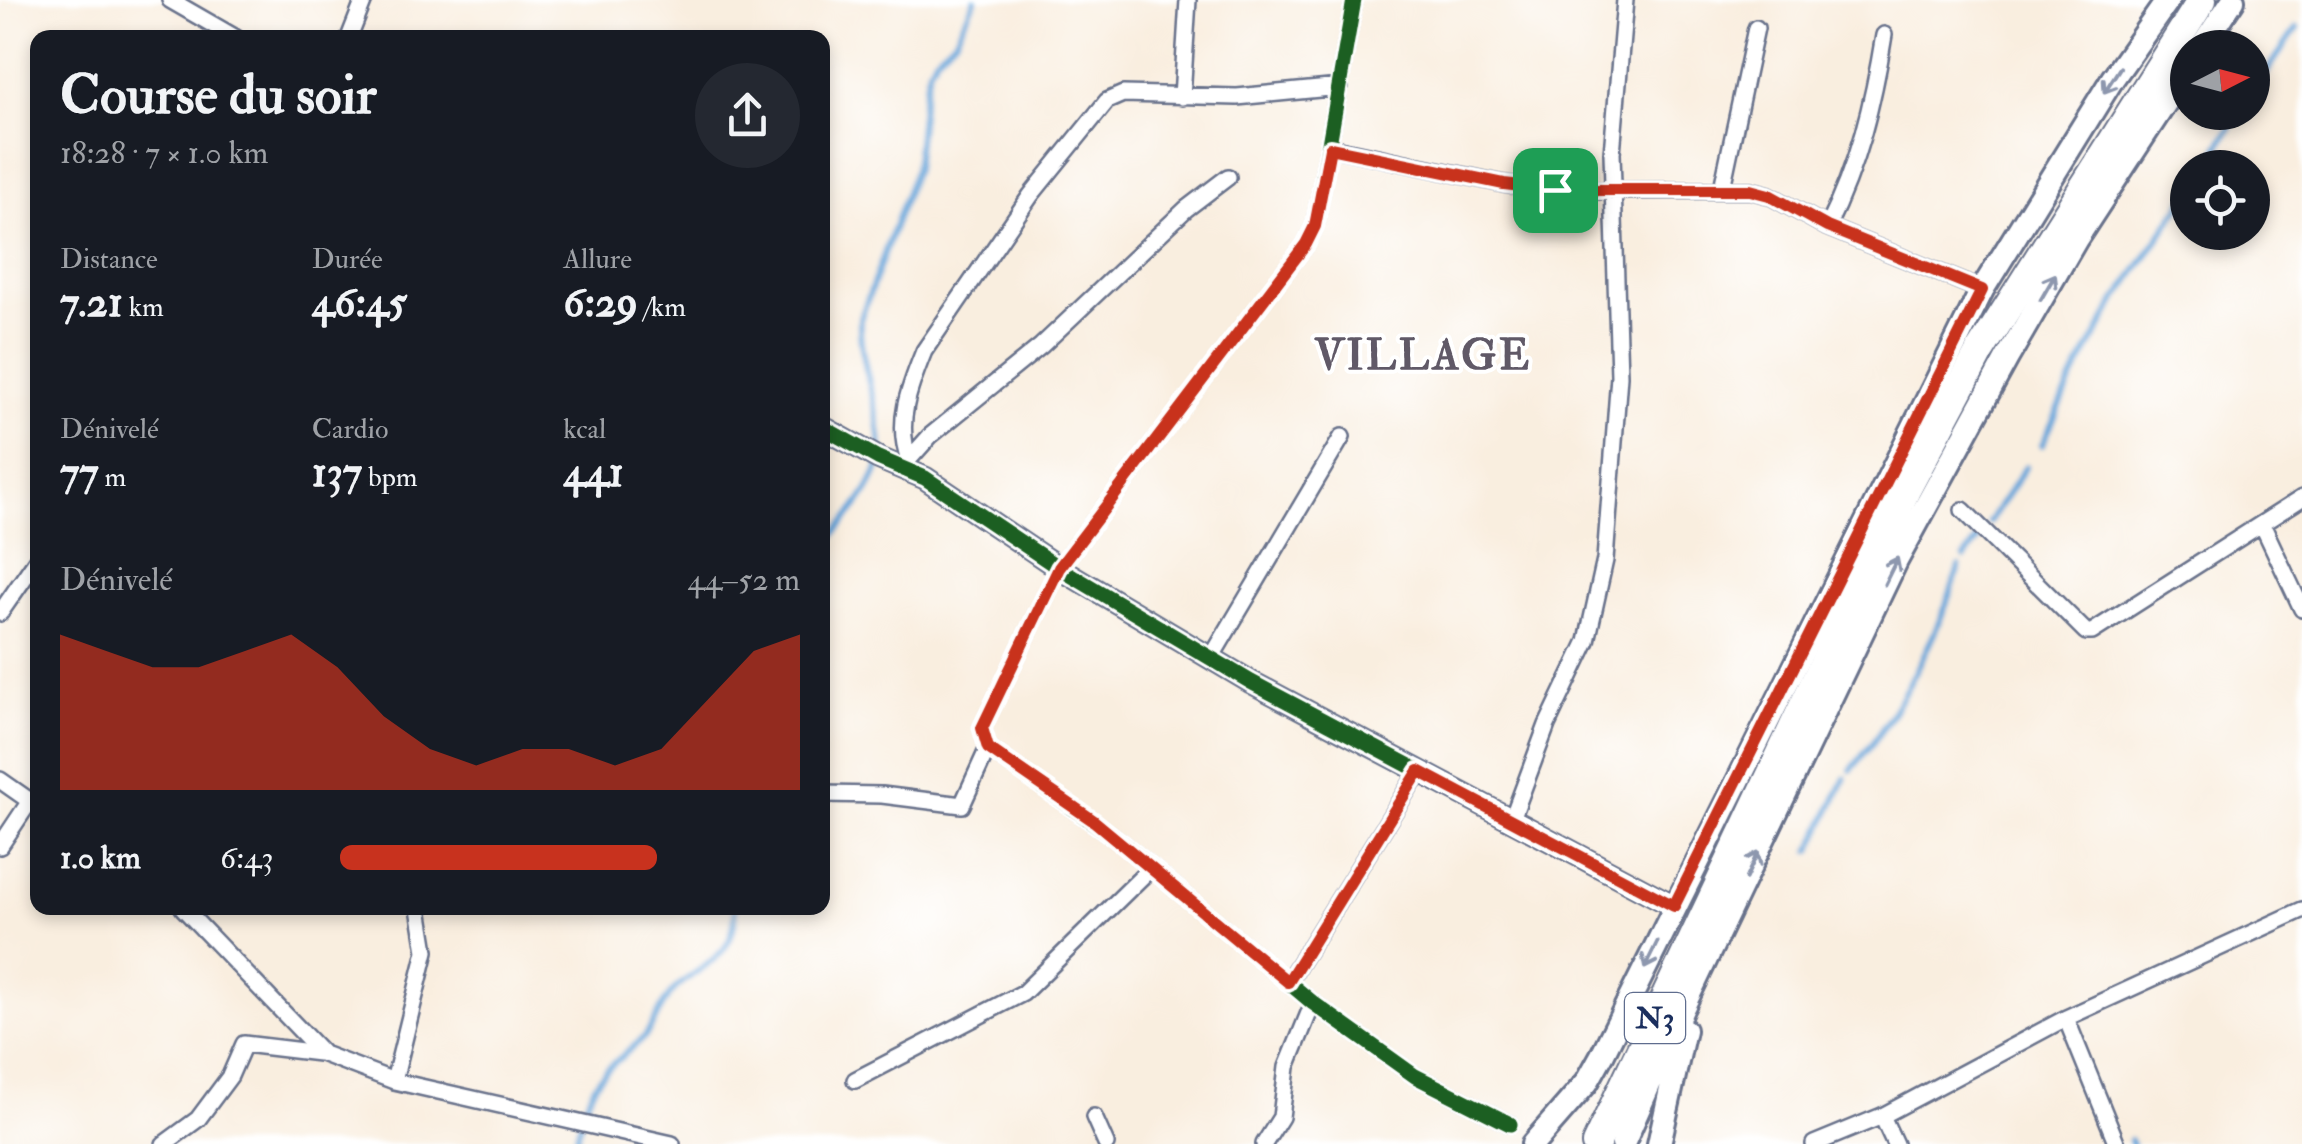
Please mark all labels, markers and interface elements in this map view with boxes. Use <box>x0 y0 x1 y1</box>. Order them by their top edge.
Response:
north arrow <box>2170 30 2270 130</box>
map controls <box>2170 30 2270 250</box>
text: Course du soir <box>60 61 377 130</box>
button: share <box>695 63 800 168</box>
one-way arrow <box>2102 65 2123 94</box>
text: 18:28 · 7 × 1.0 km <box>60 133 268 173</box>
pin <box>1513 148 1598 233</box>
button: locate <box>2170 150 2270 250</box>
icon: arrive <box>1528 163 1583 218</box>
text: Distance <box>60 242 158 277</box>
text: Durée <box>312 242 383 277</box>
text: Allure <box>563 242 632 277</box>
one-way arrow <box>2038 273 2058 302</box>
text: 7.21 <box>60 277 123 329</box>
text: 46:45 <box>312 277 407 329</box>
text: 6:29 <box>563 277 638 329</box>
text: km <box>123 290 164 325</box>
text: /km <box>638 290 686 325</box>
district label: VILLAGE <box>1314 330 1532 382</box>
text: Dénivelé <box>60 412 159 447</box>
text: Cardio <box>312 412 388 447</box>
text: kcal <box>563 412 606 447</box>
text: 77 <box>60 447 99 499</box>
text: 137 <box>312 447 362 499</box>
text: 441 <box>563 447 624 499</box>
text: m <box>99 460 126 495</box>
text: bpm <box>362 460 418 495</box>
one-way arrow <box>1883 557 1902 587</box>
text: Dénivelé <box>60 560 173 600</box>
text: 44–52 m <box>688 560 800 600</box>
text: 1.0 km <box>60 838 141 878</box>
text: 6:43 <box>220 838 274 878</box>
one-way arrow <box>1743 851 1762 881</box>
one-way arrow <box>1640 939 1659 969</box>
road number: N3 <box>1625 993 1685 1043</box>

